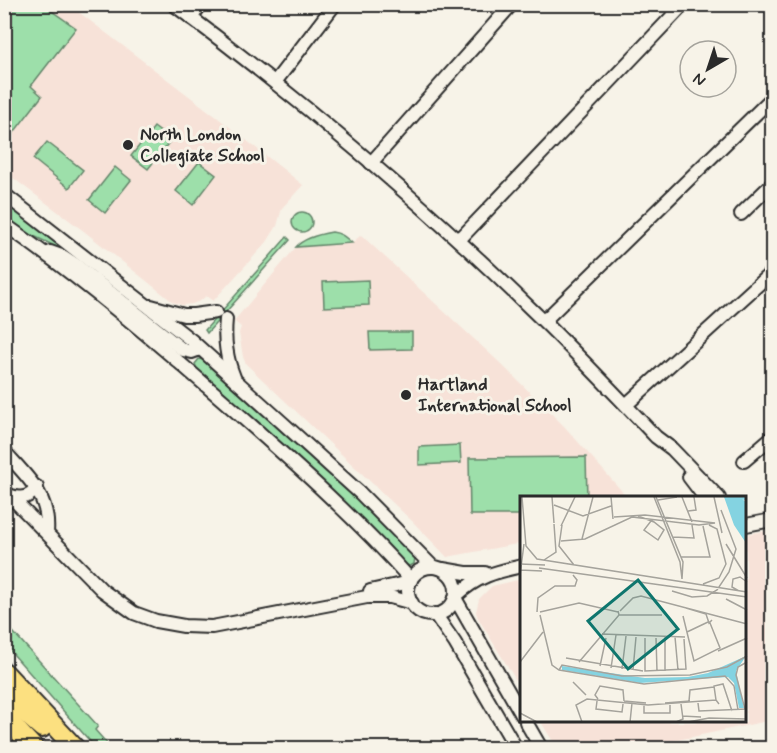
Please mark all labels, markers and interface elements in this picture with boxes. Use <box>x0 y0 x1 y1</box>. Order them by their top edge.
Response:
north arrow <box>678 39 738 99</box>
text: N <box>689 68 710 91</box>
place label: North London Collegiate School <box>140 123 265 168</box>
marker: North London Collegiate School <box>121 138 135 152</box>
place label: Hartland International School <box>418 373 572 418</box>
marker: Hartland International School <box>399 388 413 402</box>
inset map <box>520 496 747 723</box>

